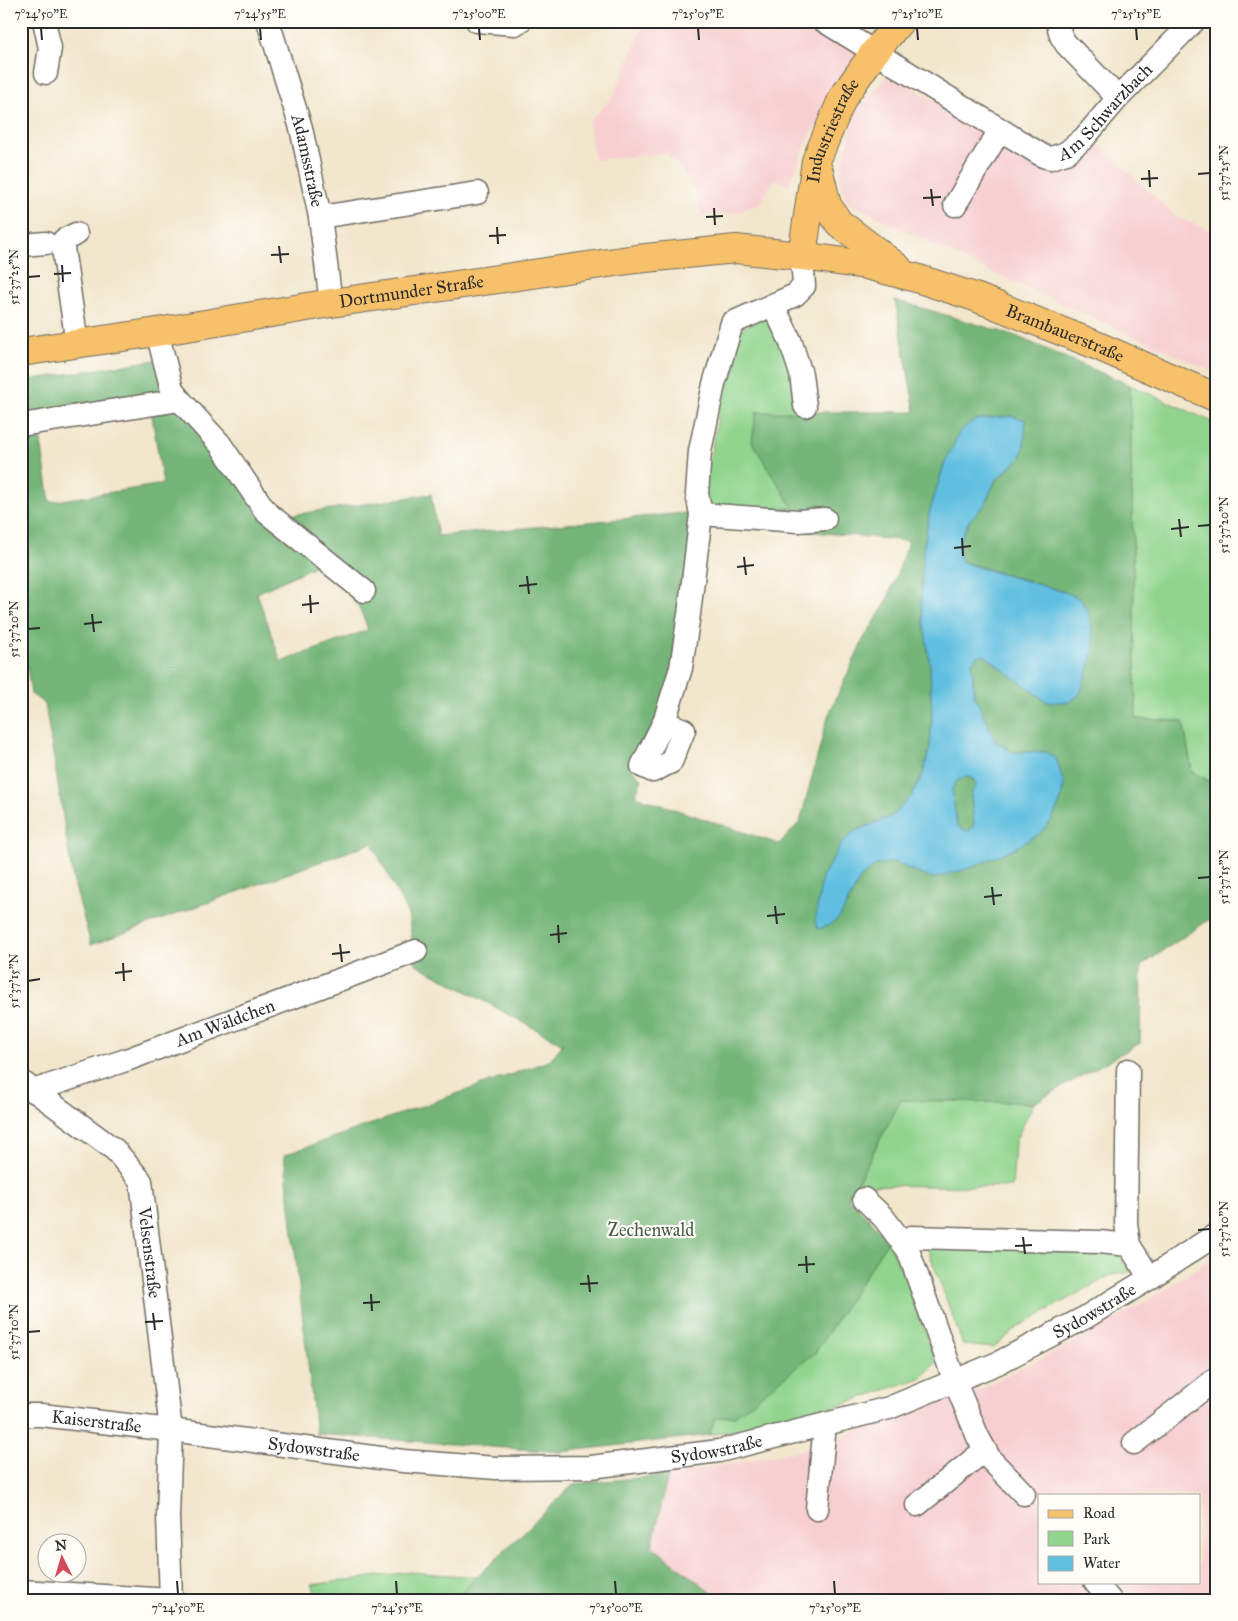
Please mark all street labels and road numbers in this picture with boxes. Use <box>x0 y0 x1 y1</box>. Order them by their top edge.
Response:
street label: Am Schwarzbach <box>1055 59 1157 166</box>
street label: Industriestraße <box>802 74 864 185</box>
street label: Adamsstraße <box>286 110 329 209</box>
street label: Dortmunder Straße <box>337 270 485 313</box>
street label: Brambauerstraße <box>1003 299 1127 367</box>
street label: Am Wäldchen <box>172 994 278 1052</box>
street label: Velsenstraße <box>133 1205 166 1299</box>
street label: Sydowstraße <box>1049 1278 1140 1343</box>
street label: Kaiserstraße <box>51 1405 143 1438</box>
street label: Sydowstraße <box>669 1430 764 1468</box>
street label: Sydowstraße <box>266 1432 361 1466</box>

